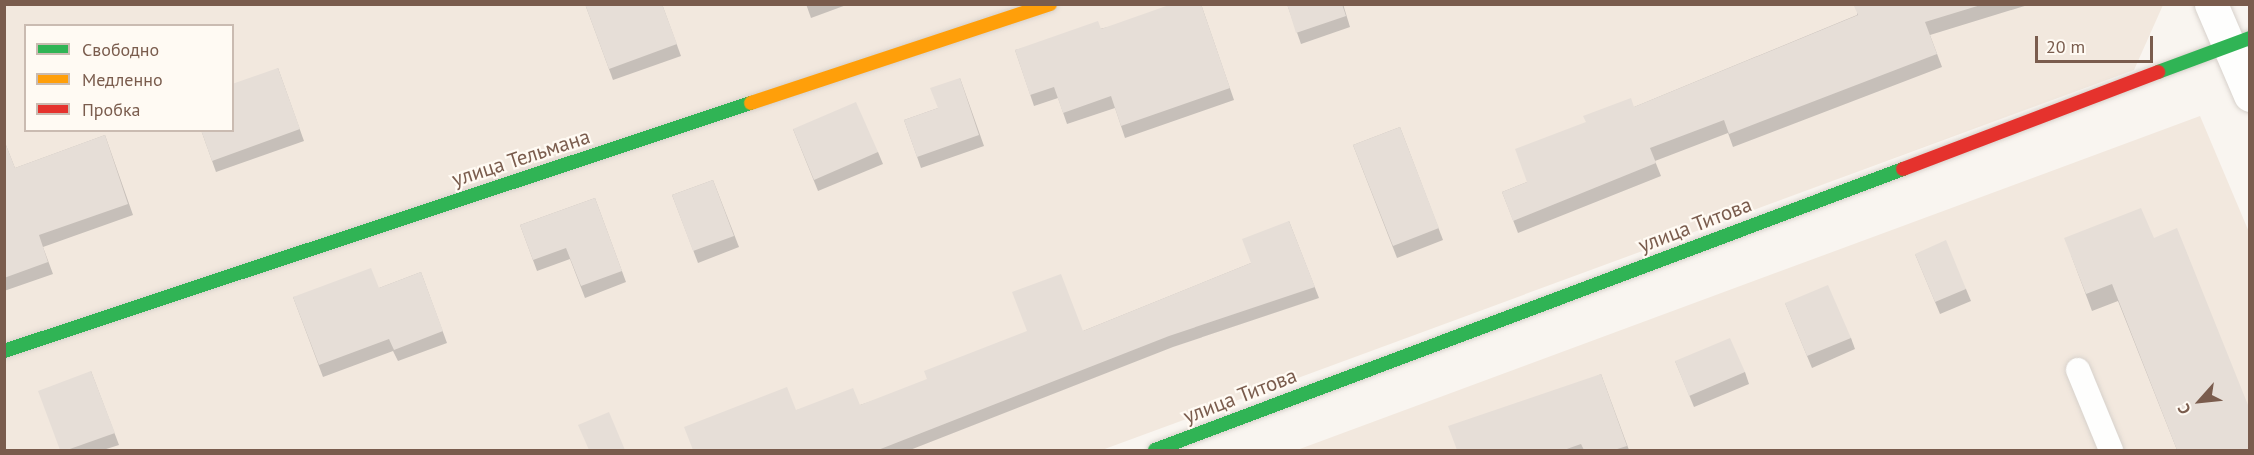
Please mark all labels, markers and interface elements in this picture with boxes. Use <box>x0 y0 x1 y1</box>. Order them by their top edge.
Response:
legend <box>24 24 234 132</box>
scale bar <box>2038 24 2156 62</box>
text: 20 m <box>2046 35 2085 58</box>
text: Свободно <box>82 38 159 61</box>
text: Медленно <box>82 68 163 91</box>
text: Пробка <box>82 98 140 121</box>
street label: улица Тельмана <box>449 124 593 192</box>
street label: улица Титова <box>1634 192 1756 258</box>
street label: улица Титова <box>1179 363 1301 429</box>
north arrow <box>2170 371 2230 431</box>
text: С <box>2173 401 2195 418</box>

